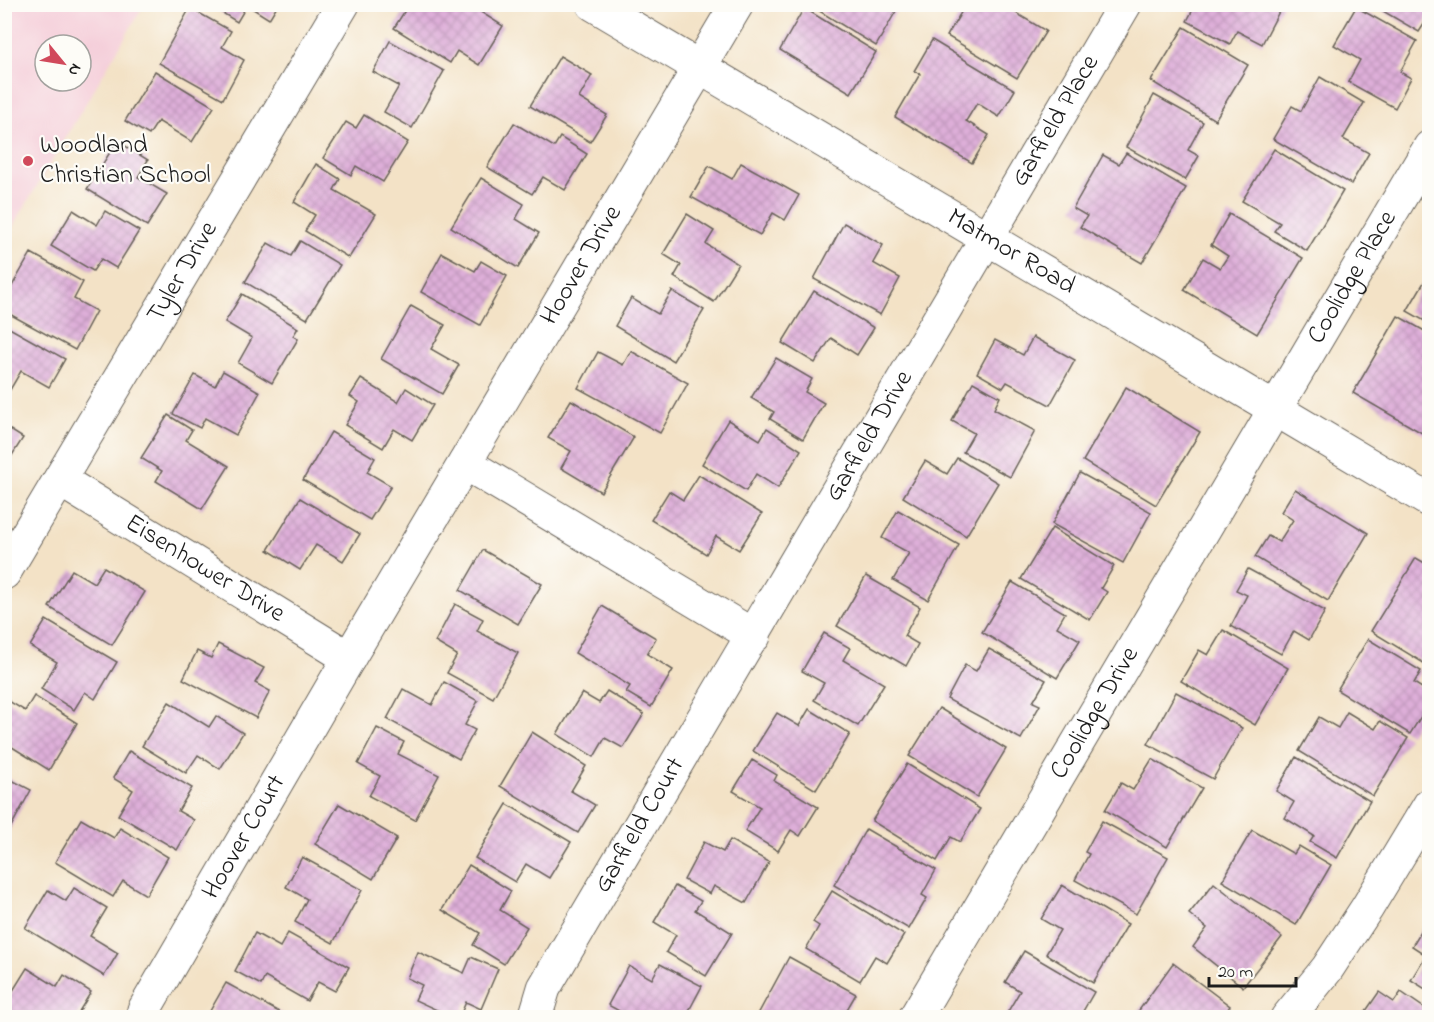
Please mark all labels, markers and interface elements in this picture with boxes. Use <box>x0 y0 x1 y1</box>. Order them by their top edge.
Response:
north arrow <box>33 33 93 93</box>
street label: Garfield Place <box>1002 48 1110 194</box>
text: N <box>61 59 87 80</box>
place label: Woodland Christian School <box>40 127 211 195</box>
marker: Woodland Christian School <box>21 154 35 168</box>
street label: Hoover Drive <box>531 198 632 333</box>
street label: Matmor Road <box>940 199 1083 305</box>
street label: Coolidge Place <box>1298 204 1407 352</box>
street label: Tyler Drive <box>138 214 228 330</box>
street label: Garfield Drive <box>816 363 924 509</box>
street label: Eisenhower Drive <box>117 505 292 633</box>
street label: Coolidge Drive <box>1041 639 1149 787</box>
street label: Garfield Court <box>585 750 695 901</box>
street label: Hoover Court <box>193 768 296 907</box>
scale bar <box>1209 950 1296 988</box>
text: 20 m <box>1218 960 1253 986</box>

